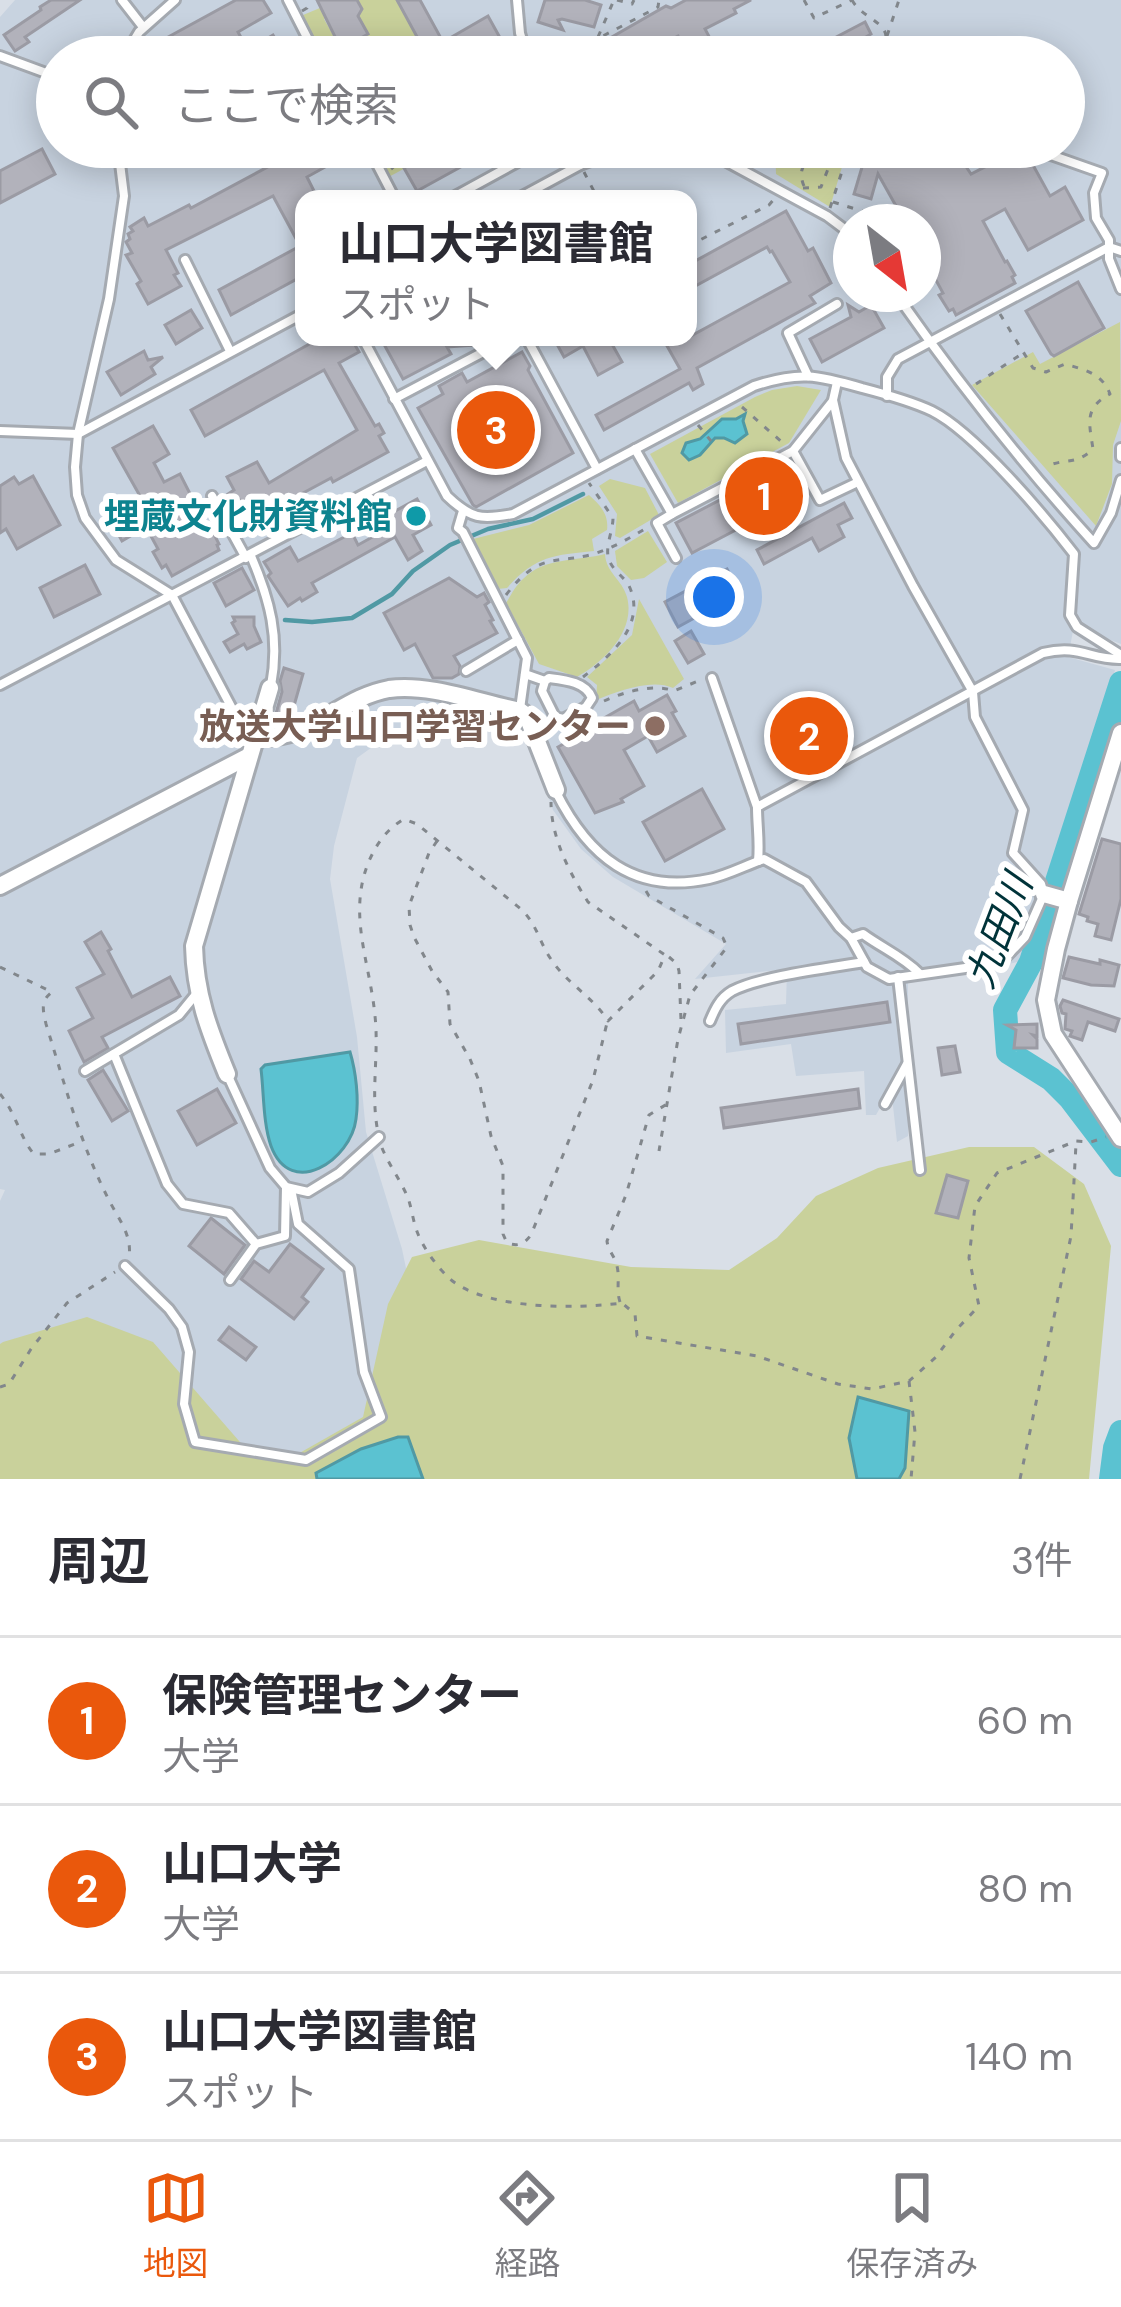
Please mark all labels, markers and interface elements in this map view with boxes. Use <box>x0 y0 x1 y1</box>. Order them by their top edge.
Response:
search box <box>36 36 1085 168</box>
icon: search <box>78 69 144 135</box>
text: ここで検索 <box>174 76 399 135</box>
popup <box>295 190 697 346</box>
north arrow <box>833 204 941 312</box>
text: 山口大学図書館 <box>338 214 654 273</box>
text: スポット <box>338 279 495 330</box>
pin: 3 <box>457 385 535 475</box>
pin: 1 <box>725 451 803 541</box>
place label: 埋蔵文化財資料館 <box>104 493 392 540</box>
marker: 埋蔵文化財資料館 <box>403 503 429 529</box>
your location <box>684 567 744 627</box>
pin: 2 <box>770 691 848 781</box>
place label: 放送大学山口学習センター <box>199 703 631 750</box>
marker: 放送大学山口学習センター <box>642 713 668 739</box>
water label: 九田川 <box>954 864 1045 995</box>
text: 周辺 <box>48 1528 150 1595</box>
text: 3件 <box>1011 1535 1073 1586</box>
text: 保険管理センター <box>162 1666 522 1725</box>
text: 1 <box>80 1695 94 1746</box>
text: 60 m <box>977 1695 1073 1746</box>
text: 大学 <box>162 1731 240 1782</box>
text: 山口大学 <box>162 1834 342 1893</box>
text: 2 <box>76 1863 98 1914</box>
text: 80 m <box>977 1863 1073 1914</box>
text: 大学 <box>162 1899 240 1950</box>
text: 山口大学図書館 <box>162 2002 477 2061</box>
text: 3 <box>75 2031 99 2082</box>
text: 140 m <box>965 2031 1073 2082</box>
text: スポット <box>162 2067 318 2118</box>
tab: 地図 <box>143 2165 209 2285</box>
tab: 経路 <box>494 2165 560 2285</box>
tab: 保存済み <box>846 2165 978 2285</box>

